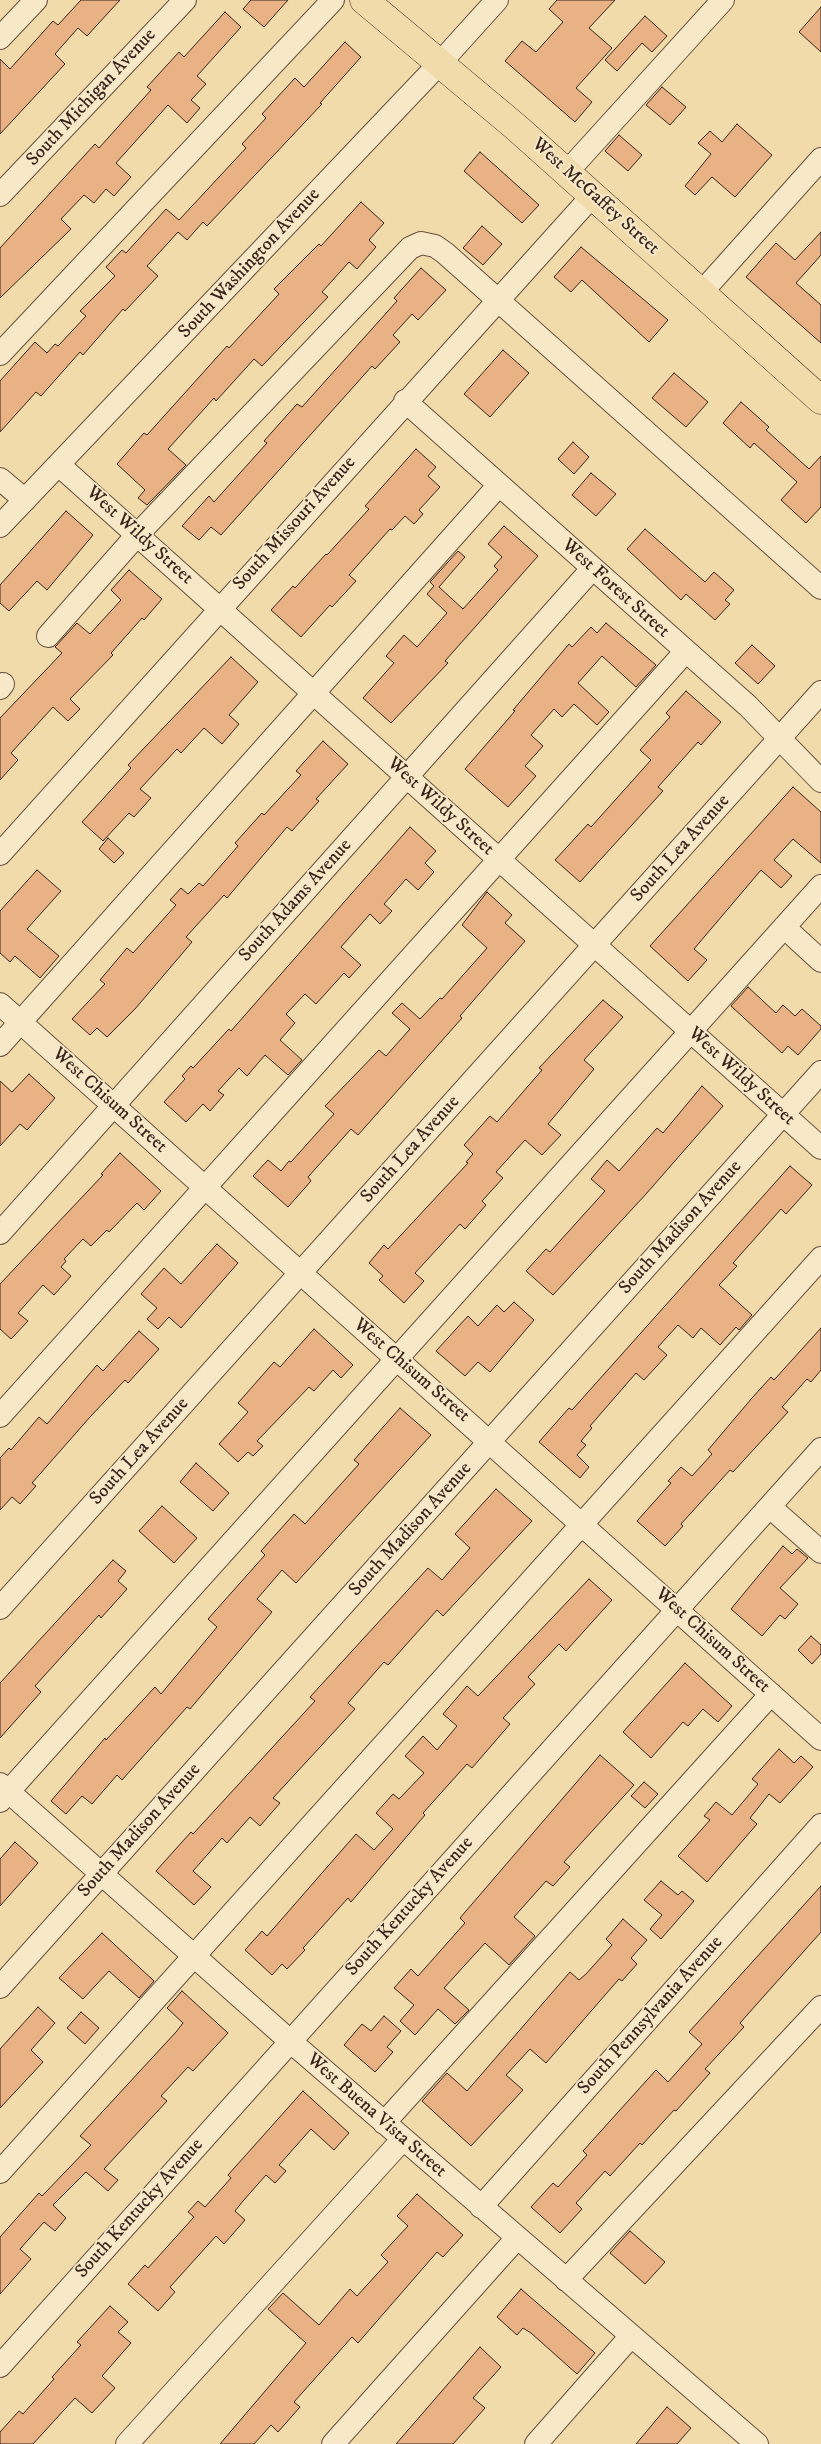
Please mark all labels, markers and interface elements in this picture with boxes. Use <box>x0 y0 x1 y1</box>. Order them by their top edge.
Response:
street label: South Michigan Avenue <box>22 24 162 172</box>
street label: West McGaffey Street <box>526 134 664 260</box>
street label: South Washington Avenue <box>174 184 326 344</box>
street label: South Missouri Avenue <box>229 452 361 596</box>
street label: West Wildy Street <box>81 482 197 590</box>
street label: West Forest Street <box>556 535 674 643</box>
street label: West Wildy Street <box>382 753 498 861</box>
street label: South Lea Avenue <box>627 790 735 908</box>
street label: South Adams Avenue <box>235 835 357 967</box>
street label: West Wildy Street <box>683 1023 799 1131</box>
street label: West Chisum Street <box>47 1043 171 1159</box>
street label: South Lea Avenue <box>357 1091 465 1209</box>
street label: South Madison Avenue <box>615 1156 747 1300</box>
street label: West Chisum Street <box>348 1314 474 1428</box>
street label: South Lea Avenue <box>86 1393 194 1511</box>
street label: South Madison Avenue <box>345 1458 477 1602</box>
street label: West Chisum Street <box>650 1583 774 1699</box>
street label: South Madison Avenue <box>74 1759 206 1903</box>
street label: South Kentucky Avenue <box>341 1832 479 1982</box>
street label: South Pennsylvania Avenue <box>574 1932 728 2100</box>
street label: West Buena Vista Street <box>301 2049 451 2183</box>
street label: South Kentucky Avenue <box>71 2134 209 2284</box>

